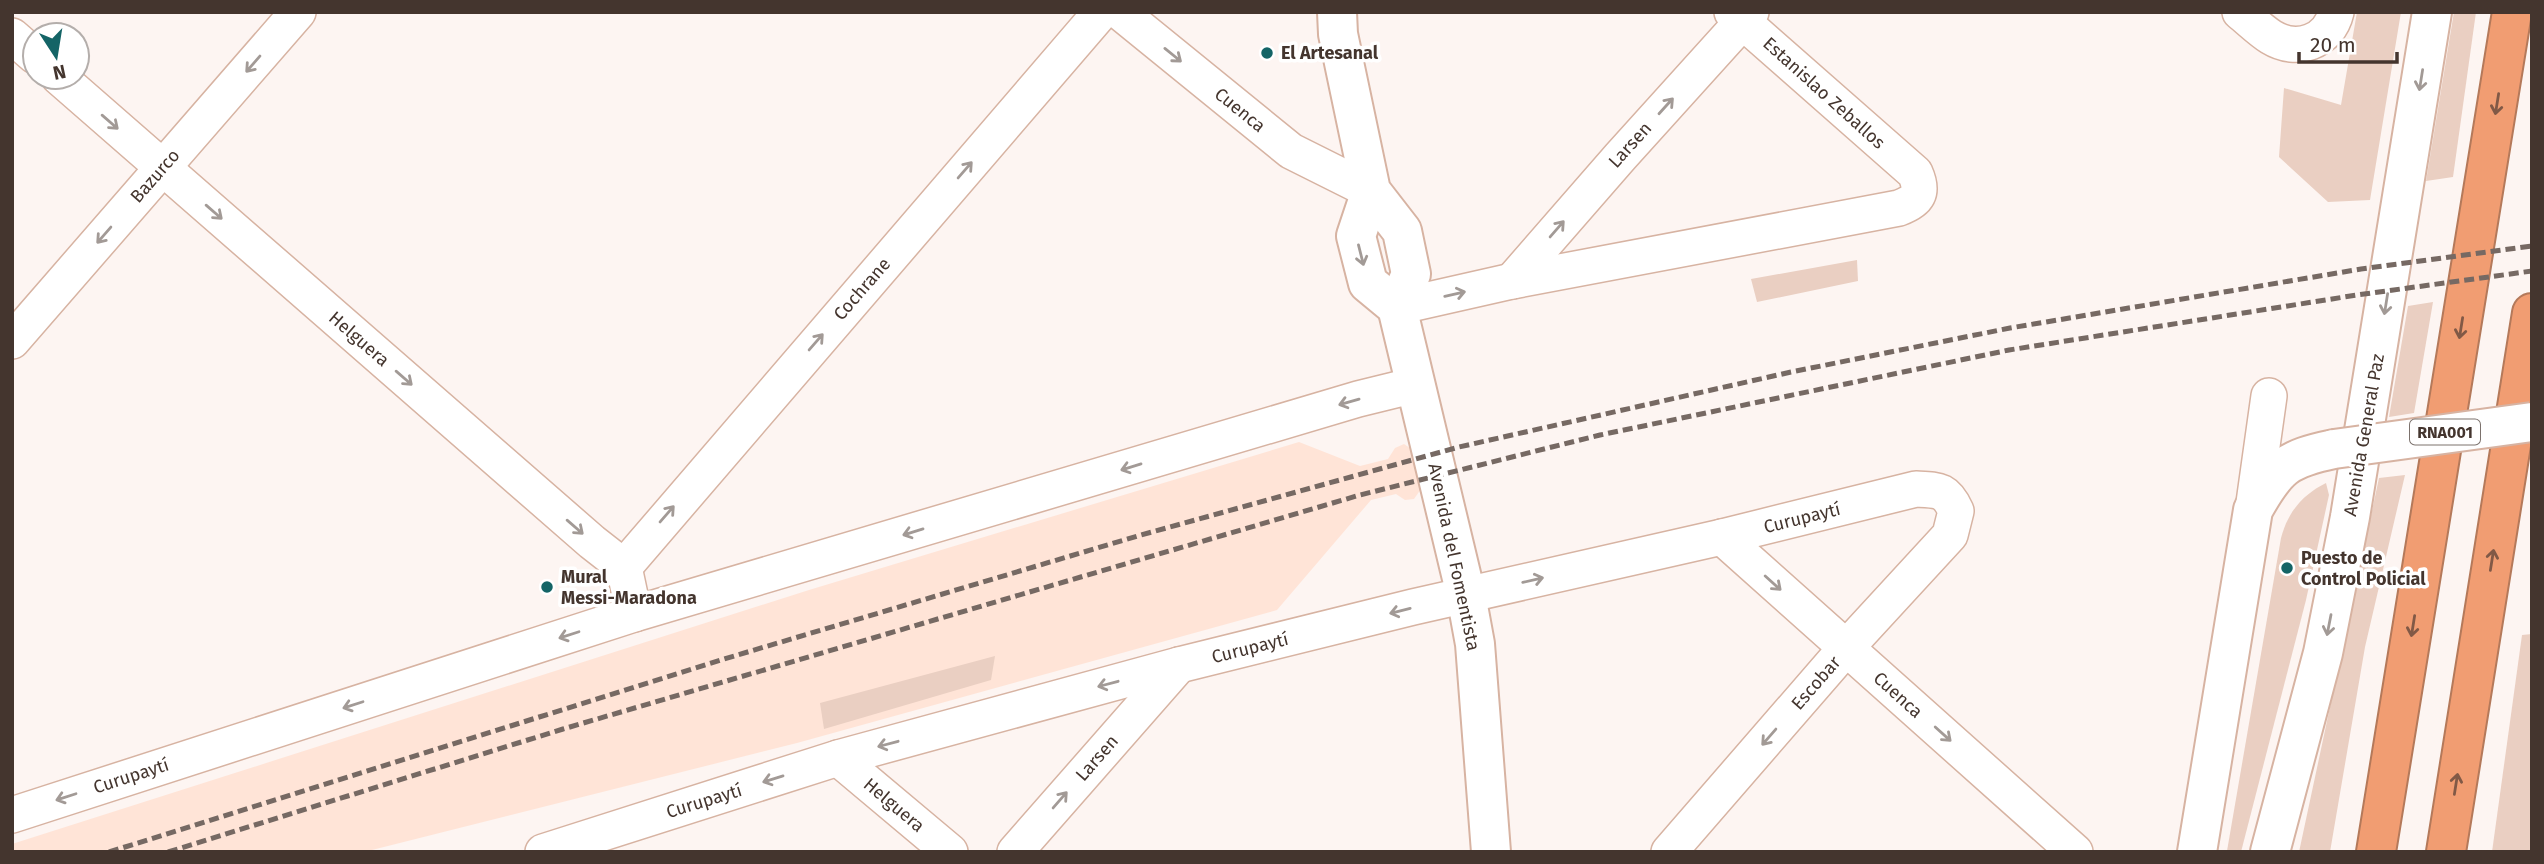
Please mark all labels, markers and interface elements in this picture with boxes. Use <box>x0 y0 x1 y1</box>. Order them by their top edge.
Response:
north arrow <box>21 21 91 91</box>
scale bar <box>2299 21 2397 65</box>
street label: Estanislao Zeballos <box>1758 32 1890 154</box>
text: 20 m <box>2310 32 2356 58</box>
place label: El Artesanal <box>1281 42 1379 64</box>
marker: El Artesanal <box>1259 45 1275 61</box>
one-way arrow <box>1164 47 1182 63</box>
one-way arrow <box>245 54 261 72</box>
text: N <box>51 60 68 85</box>
one-way arrow <box>2414 68 2427 91</box>
street label: Cuenca <box>1210 83 1270 137</box>
one-way arrow <box>2490 92 2503 115</box>
one-way arrow <box>1657 98 1674 115</box>
one-way arrow <box>101 114 119 130</box>
street label: Larsen <box>1604 118 1656 172</box>
street label: Bazurco <box>126 145 184 207</box>
one-way arrow <box>957 161 973 179</box>
one-way arrow <box>205 204 223 220</box>
one-way arrow <box>1549 220 1565 238</box>
one-way arrow <box>96 226 112 244</box>
one-way arrow <box>1355 243 1368 266</box>
street label: Cochrane <box>829 253 895 325</box>
one-way arrow <box>1443 287 1466 300</box>
one-way arrow <box>2379 293 2392 315</box>
street label: Helguera <box>324 307 394 371</box>
one-way arrow <box>2454 317 2467 339</box>
one-way arrow <box>808 333 824 351</box>
street label: Avenida General Paz <box>2339 352 2389 518</box>
one-way arrow <box>394 370 412 386</box>
one-way arrow <box>1338 396 1360 409</box>
road number: RNA001 <box>2410 420 2480 444</box>
one-way arrow <box>1120 461 1142 474</box>
street label: Avenida del Fomentista <box>1423 461 1485 653</box>
street label: Curupaytí <box>1761 498 1843 538</box>
one-way arrow <box>659 506 675 524</box>
one-way arrow <box>566 519 584 535</box>
one-way arrow <box>902 526 924 539</box>
place label: Puesto de Control Policial <box>2301 547 2426 590</box>
one-way arrow <box>2486 549 2499 572</box>
marker: Puesto de Control Policial <box>2279 560 2295 576</box>
place label: Mural Messi-Maradona <box>561 566 697 609</box>
one-way arrow <box>1521 573 1543 586</box>
one-way arrow <box>1764 575 1782 591</box>
marker: Mural Messi-Maradona <box>539 579 555 595</box>
one-way arrow <box>1389 605 1411 618</box>
one-way arrow <box>2321 613 2335 636</box>
one-way arrow <box>2406 614 2419 637</box>
street label: Curupaytí <box>1209 628 1291 668</box>
one-way arrow <box>559 630 581 642</box>
street label: Escobar <box>1787 652 1845 714</box>
street label: Cuenca <box>1869 667 1927 723</box>
one-way arrow <box>1097 679 1119 692</box>
one-way arrow <box>342 700 364 712</box>
one-way arrow <box>1934 726 1952 742</box>
one-way arrow <box>1761 727 1777 745</box>
street label: Larsen <box>1071 730 1123 786</box>
one-way arrow <box>877 738 900 751</box>
street label: Curupaytí <box>90 753 172 799</box>
street label: Helguera <box>859 773 929 837</box>
one-way arrow <box>2450 773 2463 796</box>
one-way arrow <box>762 774 784 787</box>
street label: Curupaytí <box>663 779 745 823</box>
one-way arrow <box>56 792 78 804</box>
one-way arrow <box>1052 792 1068 810</box>

